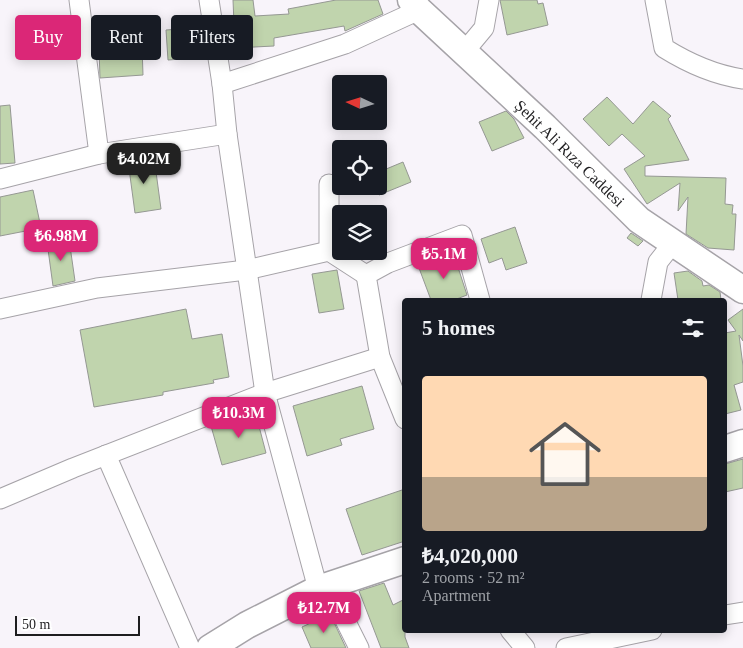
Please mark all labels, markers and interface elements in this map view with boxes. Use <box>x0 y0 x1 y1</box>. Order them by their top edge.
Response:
chip: Buy <box>15 15 81 60</box>
chip: Rent <box>91 15 161 60</box>
chip: Filters <box>171 15 253 60</box>
north arrow <box>332 75 388 130</box>
map controls <box>332 75 387 260</box>
street label: Şehit Ali Rıza Caddesi <box>511 97 628 211</box>
button: locate <box>332 140 387 195</box>
pin: ₺4.02M <box>103 142 185 185</box>
text: ₺4.02M <box>118 150 170 167</box>
button: layers <box>332 205 387 260</box>
pin: ₺6.98M <box>20 220 102 262</box>
text: ₺6.98M <box>35 227 87 244</box>
pin: ₺5.1M <box>409 238 479 280</box>
text: ₺5.1M <box>422 245 466 262</box>
icon: filters <box>679 314 707 342</box>
text: 5 homes <box>422 316 495 340</box>
pin: ₺10.3M <box>198 396 280 439</box>
text: ₺10.3M <box>213 404 265 421</box>
icon: home <box>520 409 610 499</box>
text: ₺4,020,000 <box>422 544 518 568</box>
text: 2 rooms · 52 m² <box>422 569 525 586</box>
text: Apartment <box>422 587 490 604</box>
pin: ₺12.7M <box>283 592 365 634</box>
text: ₺12.7M <box>298 599 350 616</box>
scale bar <box>15 613 140 636</box>
text: 50 m <box>22 617 50 632</box>

